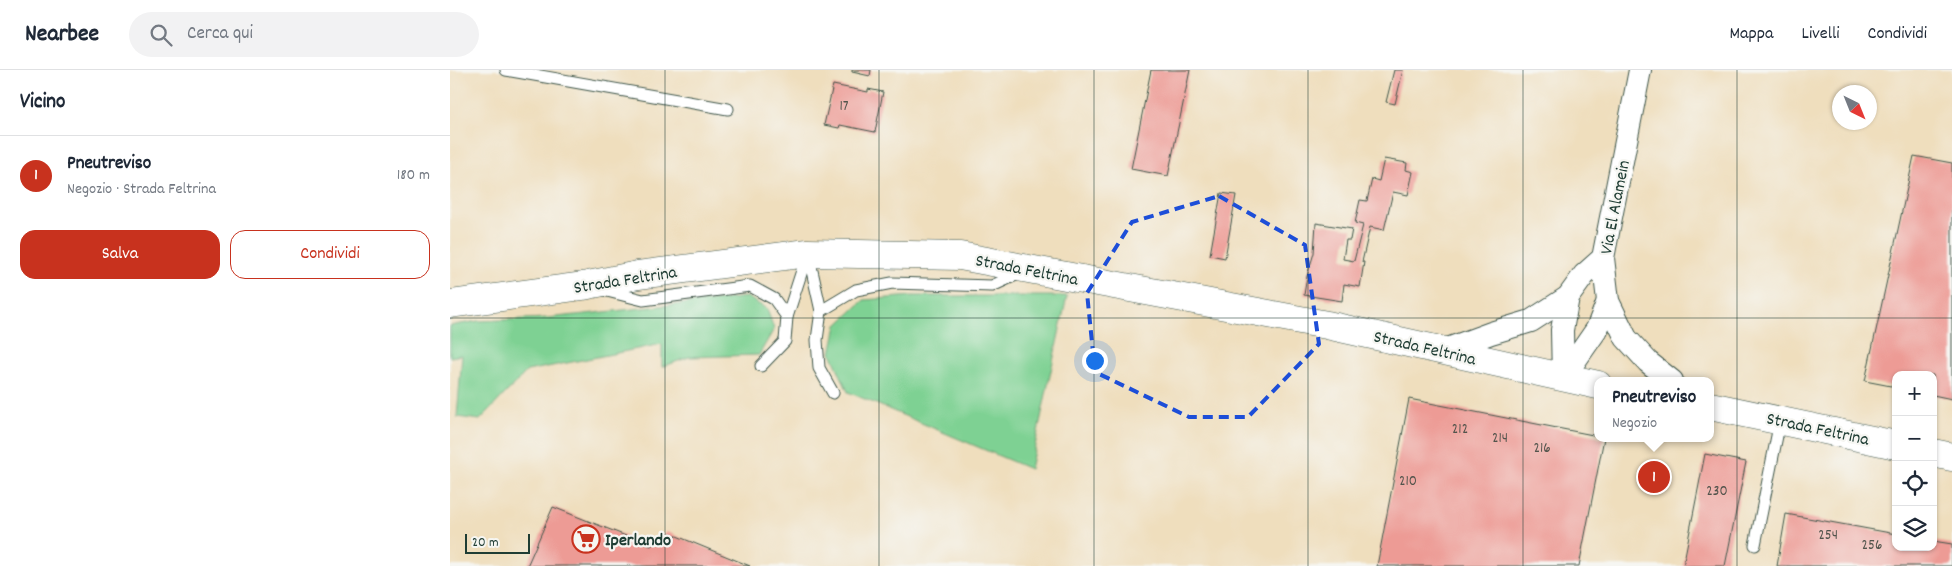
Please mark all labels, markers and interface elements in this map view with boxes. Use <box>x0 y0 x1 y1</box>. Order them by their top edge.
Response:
search box <box>129 12 479 57</box>
text: Nearbee <box>25 18 99 52</box>
icon: search <box>147 21 175 49</box>
text: Cerca qui <box>187 21 253 48</box>
text: Mappa <box>1730 22 1774 47</box>
text: Livelli <box>1802 22 1840 47</box>
text: Condividi <box>1868 22 1927 47</box>
north arrow <box>1832 85 1877 130</box>
text: Vicino <box>20 88 65 118</box>
house number: 17 <box>839 96 849 118</box>
text: Pneutreviso <box>67 151 151 178</box>
street label: Via El Alamein <box>1595 158 1638 257</box>
text: 1 <box>34 164 38 187</box>
text: 180 m <box>397 164 430 187</box>
text: Negozio · Strada Feltrina <box>67 178 216 201</box>
button: Salva <box>20 230 220 279</box>
button: Condividi <box>230 230 430 279</box>
street label: Strada Feltrina <box>973 249 1081 294</box>
street label: Strada Feltrina <box>572 261 679 302</box>
street label: Strada Feltrina <box>1371 326 1479 373</box>
your location <box>1082 348 1108 374</box>
map controls <box>1892 371 1937 551</box>
button: + <box>1892 371 1937 416</box>
popup <box>1594 377 1714 442</box>
text: Pneutreviso <box>1612 385 1696 412</box>
street label: Strada Feltrina <box>1764 407 1872 454</box>
text: Negozio <box>1612 412 1657 435</box>
button: − <box>1892 416 1937 461</box>
house number: 212 <box>1452 419 1468 441</box>
house number: 214 <box>1492 428 1508 450</box>
house number: 216 <box>1533 438 1551 460</box>
pin: 1 <box>1638 458 1670 496</box>
button: locate <box>1892 461 1937 506</box>
house number: 210 <box>1399 471 1417 493</box>
house number: 230 <box>1706 481 1728 503</box>
button: layers <box>1892 506 1937 551</box>
supermarket icon: Iperlando <box>571 524 601 554</box>
house number: 254 <box>1818 525 1838 547</box>
place label: Iperlando <box>605 529 671 554</box>
scale bar <box>465 531 530 554</box>
text: 20 m <box>472 533 499 553</box>
house number: 256 <box>1862 535 1882 557</box>

